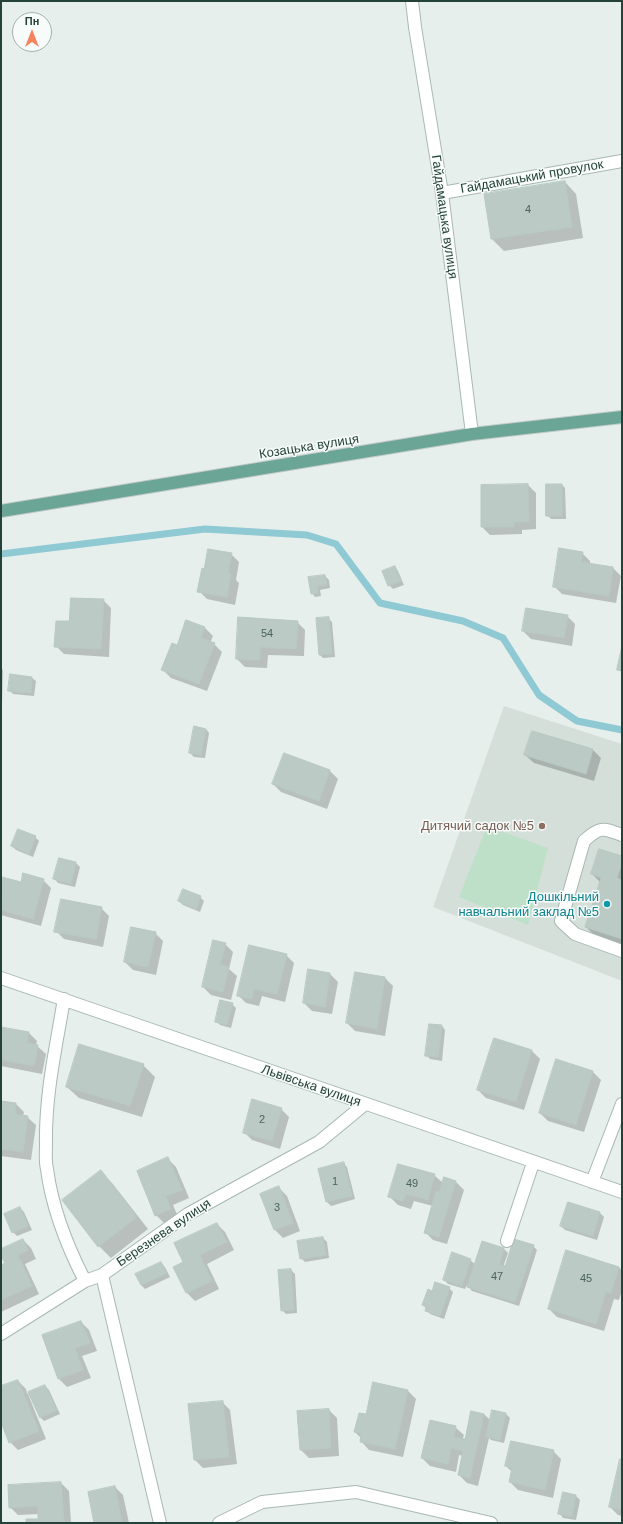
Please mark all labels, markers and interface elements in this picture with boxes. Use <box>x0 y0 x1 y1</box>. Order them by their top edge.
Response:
north arrow <box>12 12 52 52</box>
text: Пн <box>25 15 39 27</box>
street label: Гайдамацька вулиця <box>428 154 460 280</box>
street label: Гайдамацький провулок <box>459 157 605 197</box>
house number: 4 <box>525 203 531 217</box>
street label: Козацька вулиця <box>258 431 360 463</box>
house number: 54 <box>261 627 273 641</box>
place label: Дитячий садок №5 <box>421 818 534 834</box>
marker: Дитячий садок №5 <box>537 821 547 831</box>
place label: Дошкільний навчальний заклад №5 <box>458 889 599 920</box>
marker: Дошкільний навчальний заклад №5 <box>602 899 612 909</box>
street label: Львівська вулиця <box>259 1062 363 1110</box>
house number: 2 <box>259 1113 265 1127</box>
house number: 1 <box>332 1175 338 1189</box>
house number: 49 <box>406 1177 418 1191</box>
street label: Березнева вулиця <box>114 1196 214 1270</box>
house number: 3 <box>274 1201 280 1215</box>
house number: 47 <box>491 1270 503 1284</box>
house number: 45 <box>580 1272 592 1286</box>

